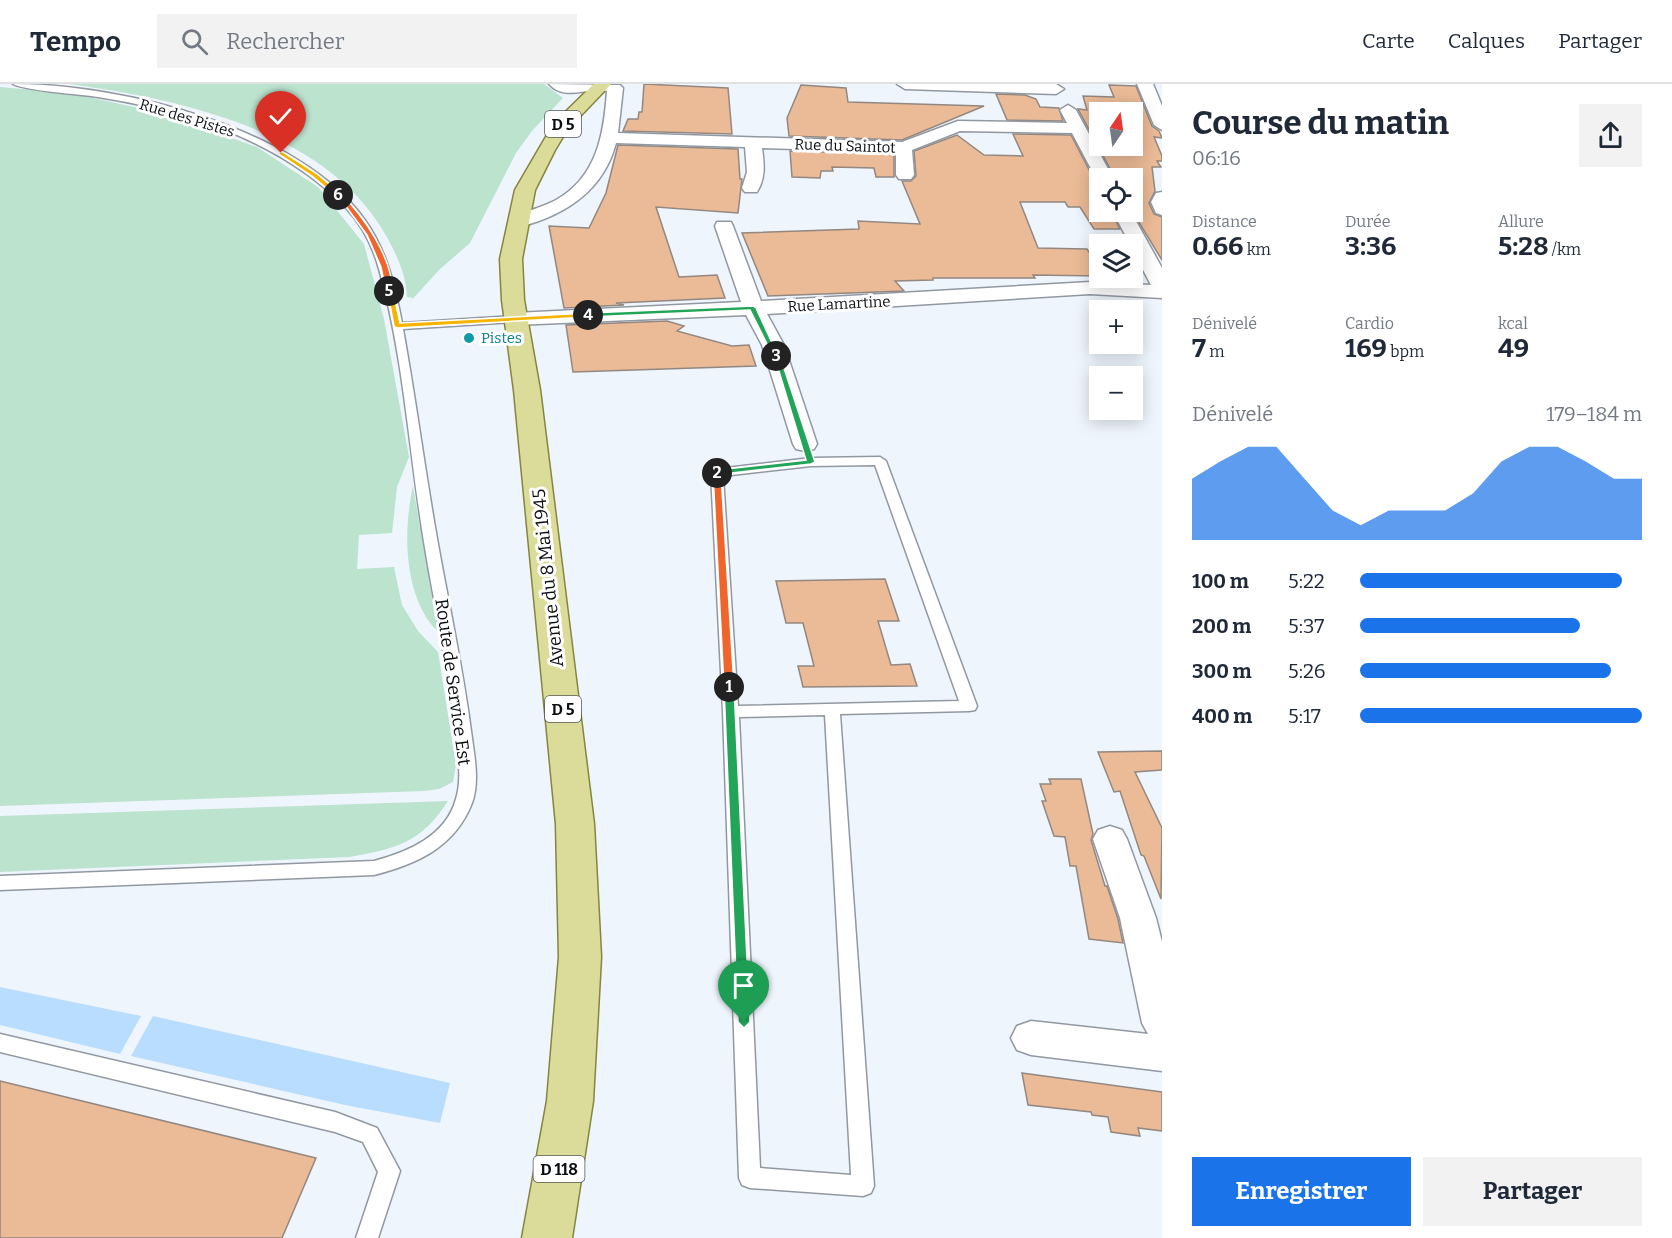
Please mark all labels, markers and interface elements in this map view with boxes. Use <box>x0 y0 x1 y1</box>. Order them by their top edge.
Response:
search box <box>157 14 577 68</box>
text: Tempo <box>30 25 121 58</box>
icon: search <box>178 25 211 58</box>
text: Rechercher <box>226 28 344 55</box>
text: Carte <box>1362 28 1415 54</box>
text: Calques <box>1448 28 1525 54</box>
text: Partager <box>1558 28 1642 54</box>
pin <box>255 91 306 153</box>
street label: Rue des Pistes <box>137 95 237 141</box>
icon: check <box>264 100 297 133</box>
north arrow <box>1089 102 1143 156</box>
map controls <box>1089 102 1143 420</box>
text: Course du matin <box>1192 103 1449 143</box>
button: share <box>1579 104 1642 167</box>
road number: D 5 <box>545 111 581 137</box>
street label: Rue du Saintot <box>794 135 897 157</box>
text: 06:16 <box>1192 146 1241 170</box>
button: locate <box>1089 168 1143 222</box>
pin: 6 <box>323 180 353 210</box>
text: 6 <box>333 185 343 204</box>
text: Distance <box>1192 212 1257 231</box>
text: Durée <box>1345 212 1390 231</box>
text: Allure <box>1498 212 1544 231</box>
text: 0.66 <box>1192 231 1243 262</box>
text: 3:36 <box>1345 231 1396 262</box>
text: 5:28 <box>1498 231 1549 262</box>
button: layers <box>1089 234 1143 288</box>
text: km <box>1243 240 1271 259</box>
text: /km <box>1549 240 1581 259</box>
pin: 5 <box>374 276 404 306</box>
text: 5 <box>385 281 393 300</box>
street label: Rue Lamartine <box>787 292 891 316</box>
pin: 4 <box>573 300 603 330</box>
button: + <box>1089 300 1143 354</box>
text: 4 <box>583 305 593 324</box>
text: Dénivelé <box>1192 314 1257 333</box>
text: Cardio <box>1345 314 1394 333</box>
text: kcal <box>1498 314 1528 333</box>
place label: Pistes <box>481 329 522 347</box>
marker: Pistes <box>462 331 476 345</box>
text: 7 <box>1192 333 1206 364</box>
text: 169 <box>1345 333 1387 364</box>
text: 49 <box>1498 333 1529 364</box>
pin: 3 <box>761 341 791 371</box>
text: m <box>1206 342 1224 361</box>
text: bpm <box>1387 342 1424 361</box>
text: 3 <box>771 346 781 365</box>
button: − <box>1089 366 1143 420</box>
text: Dénivelé <box>1192 402 1273 426</box>
text: 179–184 m <box>1546 402 1642 426</box>
pin: 2 <box>702 458 732 488</box>
text: 2 <box>712 463 722 482</box>
street label: Avenue du 8 Mai 1945 <box>528 488 568 668</box>
text: 100 m <box>1192 569 1249 593</box>
text: 5:22 <box>1288 569 1325 593</box>
street label: Route de Service Est <box>430 597 476 767</box>
text: 200 m <box>1192 614 1251 638</box>
text: 5:37 <box>1288 614 1324 638</box>
text: 300 m <box>1192 659 1252 683</box>
text: 5:26 <box>1288 659 1326 683</box>
pin: 1 <box>714 672 744 702</box>
text: 1 <box>726 677 732 696</box>
road number: D 5 <box>545 696 581 722</box>
text: 400 m <box>1192 704 1252 728</box>
text: 5:17 <box>1288 704 1321 728</box>
pin <box>718 960 769 1022</box>
icon: arrive <box>727 969 760 1002</box>
road number: D 118 <box>534 1156 584 1182</box>
button: Enregistrer <box>1192 1157 1411 1226</box>
button: Partager <box>1423 1157 1642 1226</box>

